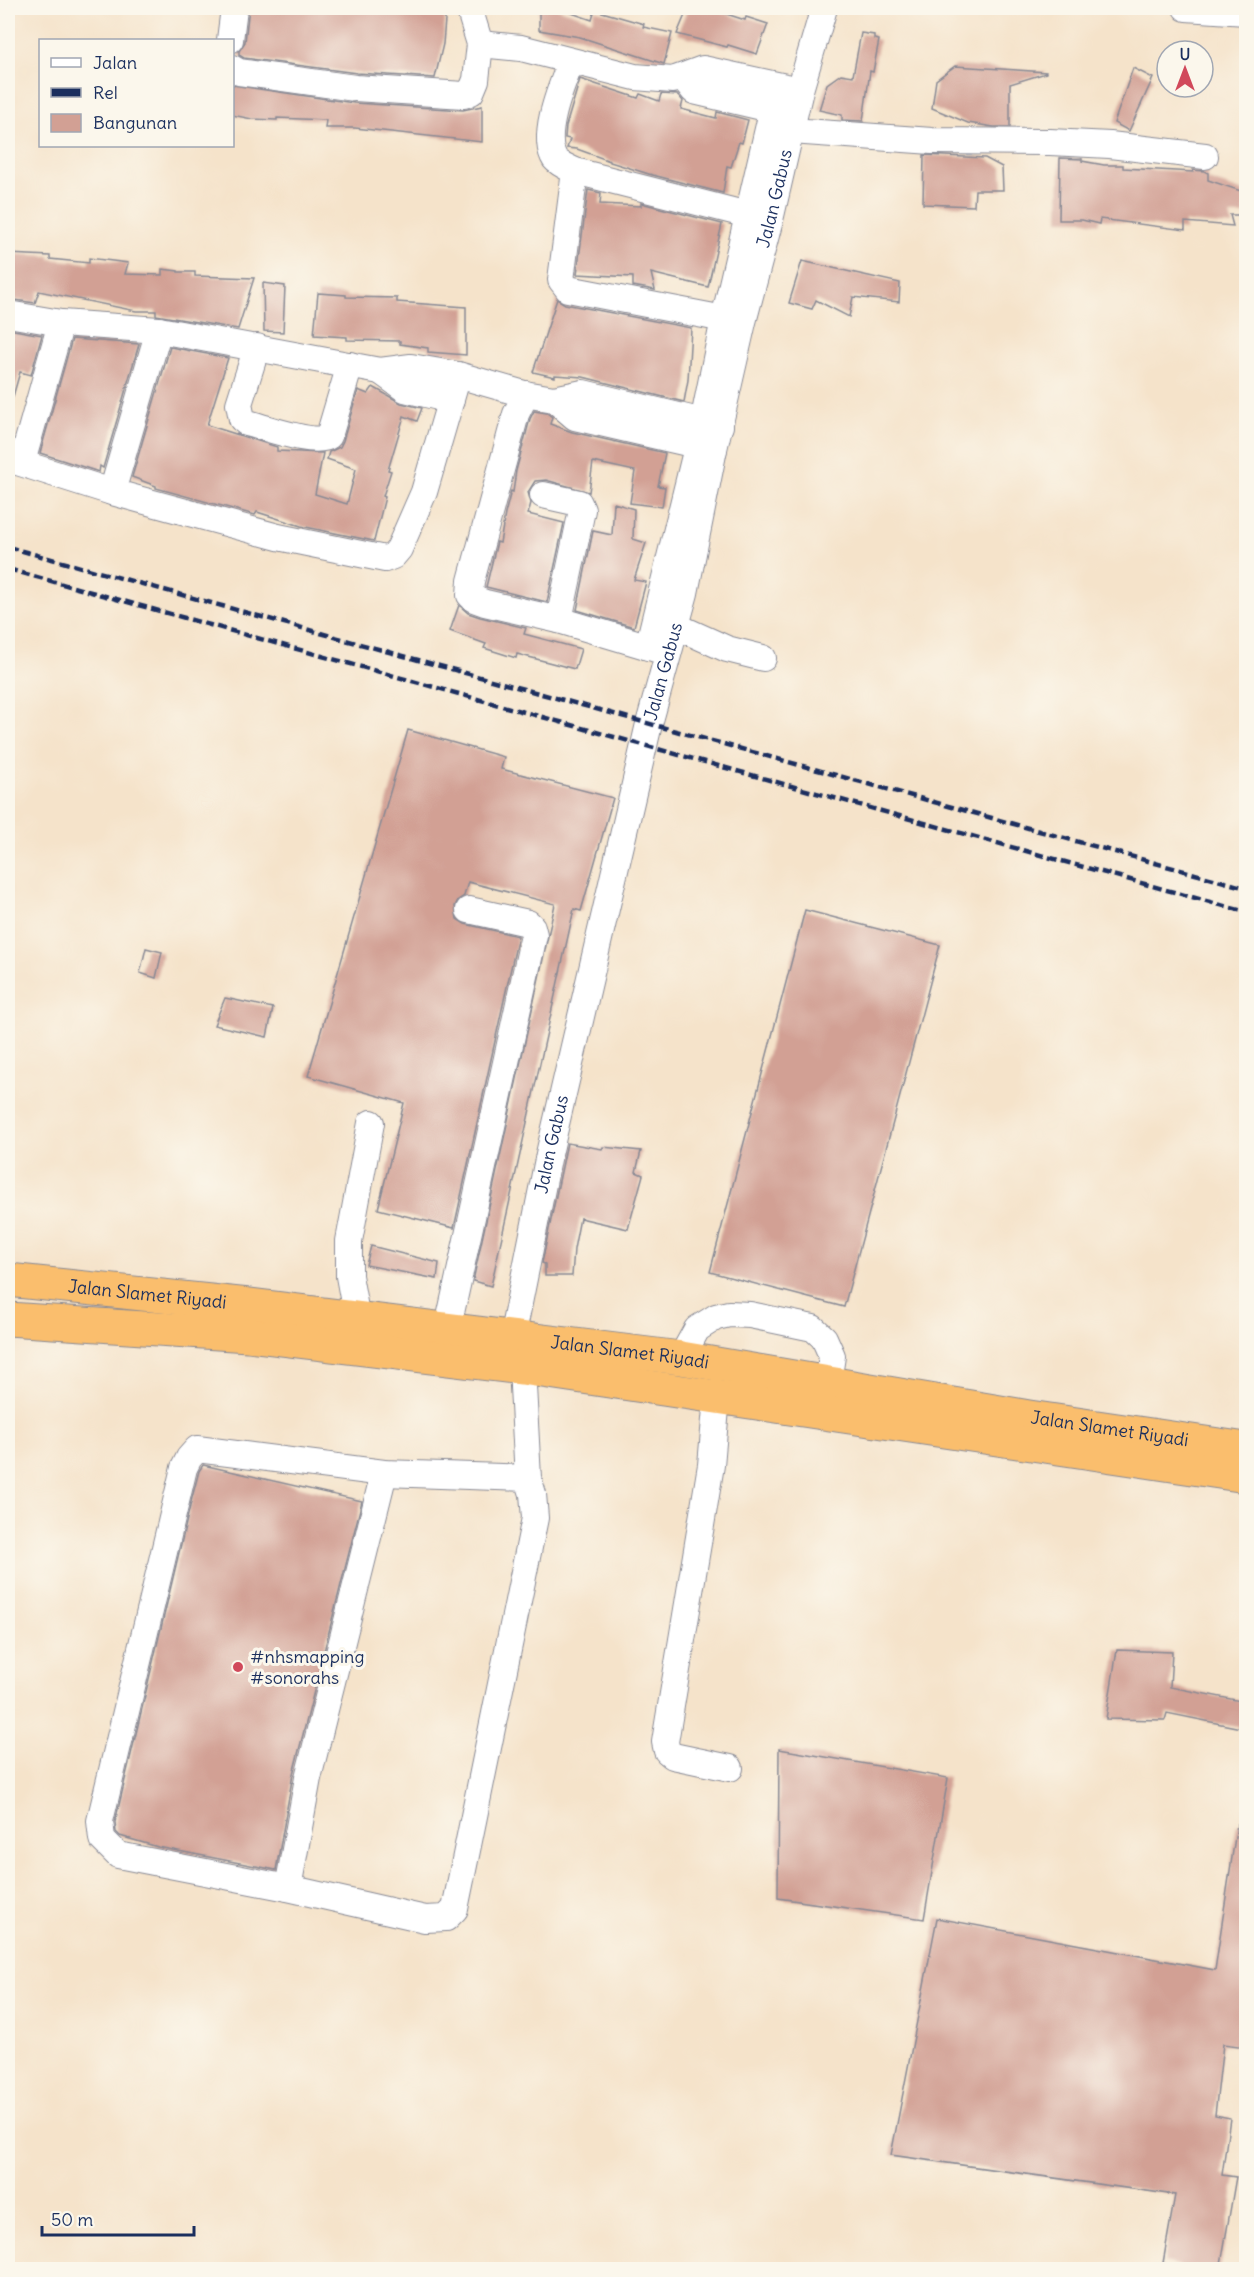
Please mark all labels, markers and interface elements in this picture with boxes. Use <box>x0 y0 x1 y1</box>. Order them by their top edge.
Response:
legend <box>39 39 234 147</box>
north arrow <box>1155 39 1215 99</box>
text: U <box>1180 44 1190 64</box>
text: Jalan <box>93 51 137 74</box>
text: Rel <box>93 81 118 104</box>
text: Bangunan <box>93 111 177 134</box>
street label: Jalan Gabus <box>751 147 797 250</box>
street label: Jalan Gabus <box>639 620 687 723</box>
street label: Jalan Gabus <box>529 1093 573 1196</box>
street label: Jalan Slamet Riyadi <box>67 1274 228 1314</box>
street label: Jalan Slamet Riyadi <box>549 1330 711 1374</box>
street label: Jalan Slamet Riyadi <box>1029 1405 1190 1451</box>
place label: #nhsmapping #sonorahs <box>250 1645 365 1689</box>
marker: #nhsmapping #sonorahs <box>231 1660 245 1674</box>
scale bar <box>42 2199 194 2237</box>
text: 50 m <box>51 2208 93 2231</box>

